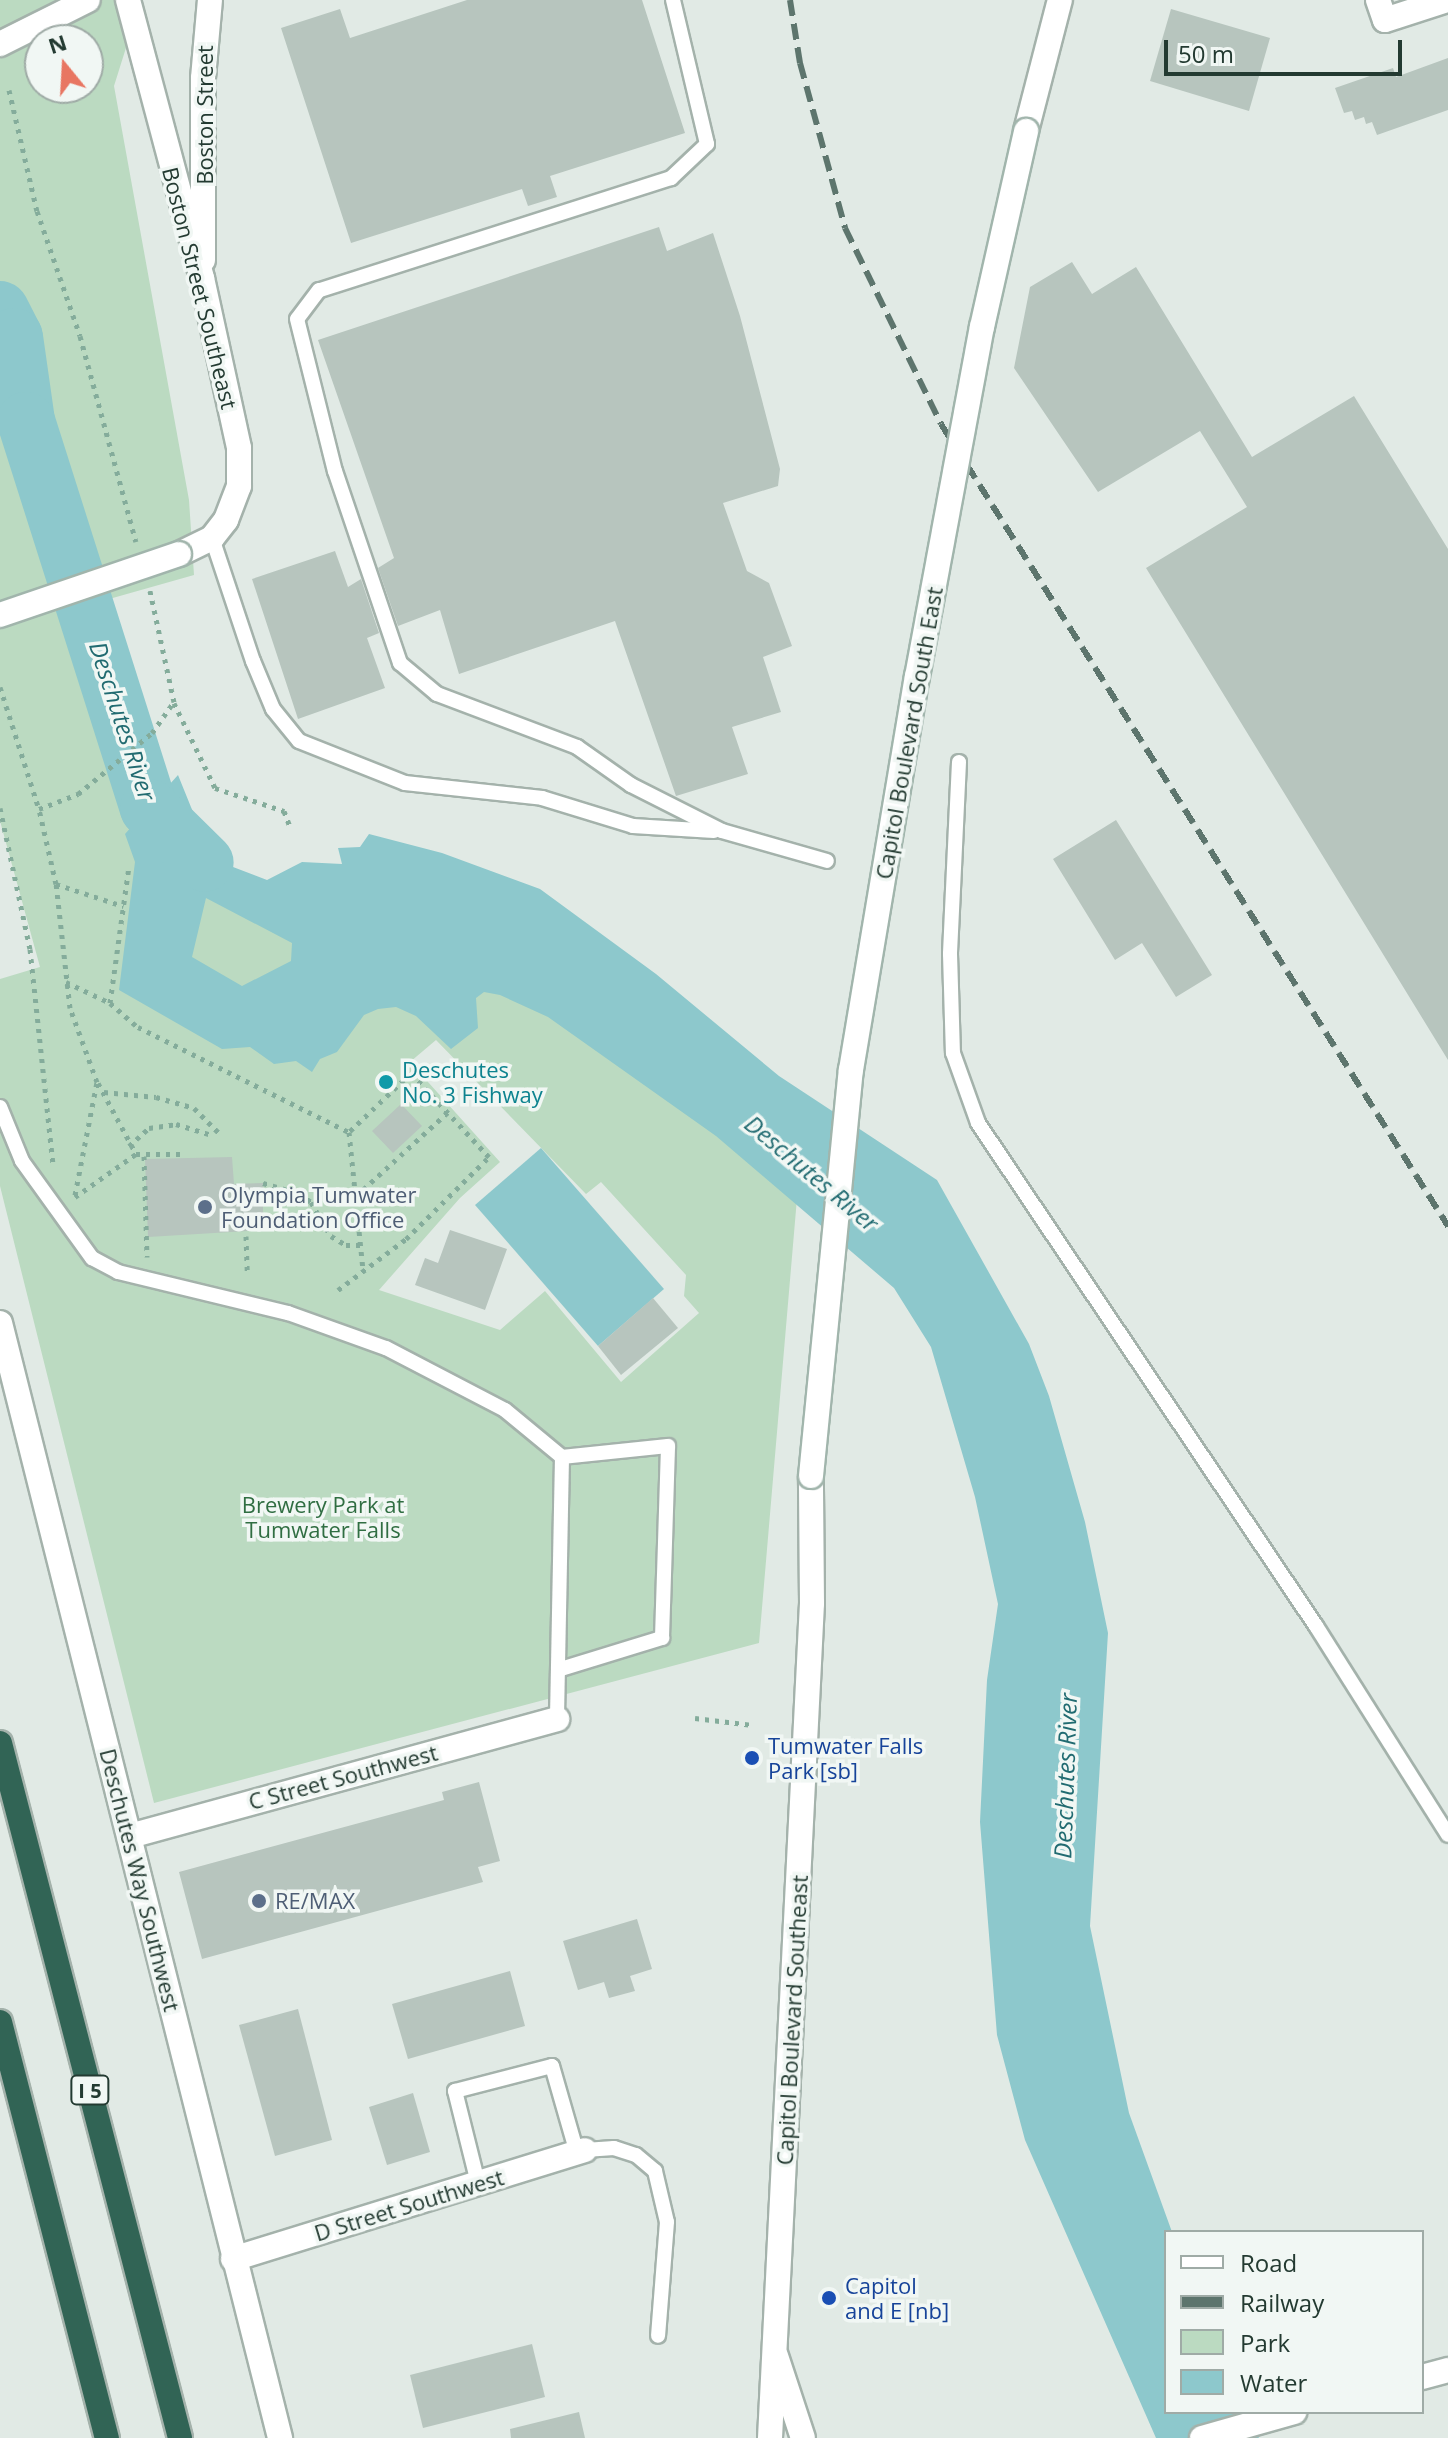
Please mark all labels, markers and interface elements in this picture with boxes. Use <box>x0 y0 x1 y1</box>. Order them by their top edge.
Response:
north arrow <box>24 24 104 104</box>
scale bar <box>1168 24 1406 74</box>
text: N <box>44 26 70 60</box>
text: 50 m <box>1178 37 1234 70</box>
street label: Boston Street <box>192 45 218 185</box>
street label: Boston Street Southeast <box>157 164 243 412</box>
street label: Capitol Boulevard South East <box>870 585 948 881</box>
water label: Deschutes River <box>84 638 162 804</box>
place label: Deschutes No. 3 Fishway <box>402 1056 543 1108</box>
marker: Deschutes No. 3 Fishway <box>377 1073 395 1091</box>
water label: Deschutes River <box>739 1109 885 1237</box>
place label: Olympia Tumwater Foundation Office <box>221 1181 416 1232</box>
marker: Olympia Tumwater Foundation Office <box>196 1198 214 1216</box>
park label: Brewery Park at Tumwater Falls <box>242 1491 404 1542</box>
water label: Deschutes River <box>1048 1693 1082 1859</box>
place label: Tumwater Falls Park [sb] <box>768 1732 923 1784</box>
street label: C Street Southwest <box>246 1739 440 1815</box>
street label: Deschutes Way Southwest <box>95 1746 185 2014</box>
marker: Tumwater Falls Park [sb] <box>743 1749 761 1767</box>
street label: Capitol Boulevard Southeast <box>771 1874 813 2166</box>
place label: RE/MAX <box>275 1888 355 1914</box>
marker: RE/MAX <box>250 1892 268 1910</box>
road number: I 5 <box>70 2074 110 2106</box>
street label: D Street Southwest <box>311 2164 507 2246</box>
legend <box>1164 2230 1424 2414</box>
text: Road <box>1240 2246 1297 2279</box>
place label: Capitol and E [nb] <box>845 2272 949 2324</box>
text: Railway <box>1240 2286 1324 2319</box>
marker: Capitol and E [nb] <box>820 2289 838 2307</box>
text: Park <box>1240 2326 1290 2359</box>
text: Water <box>1240 2366 1307 2399</box>

